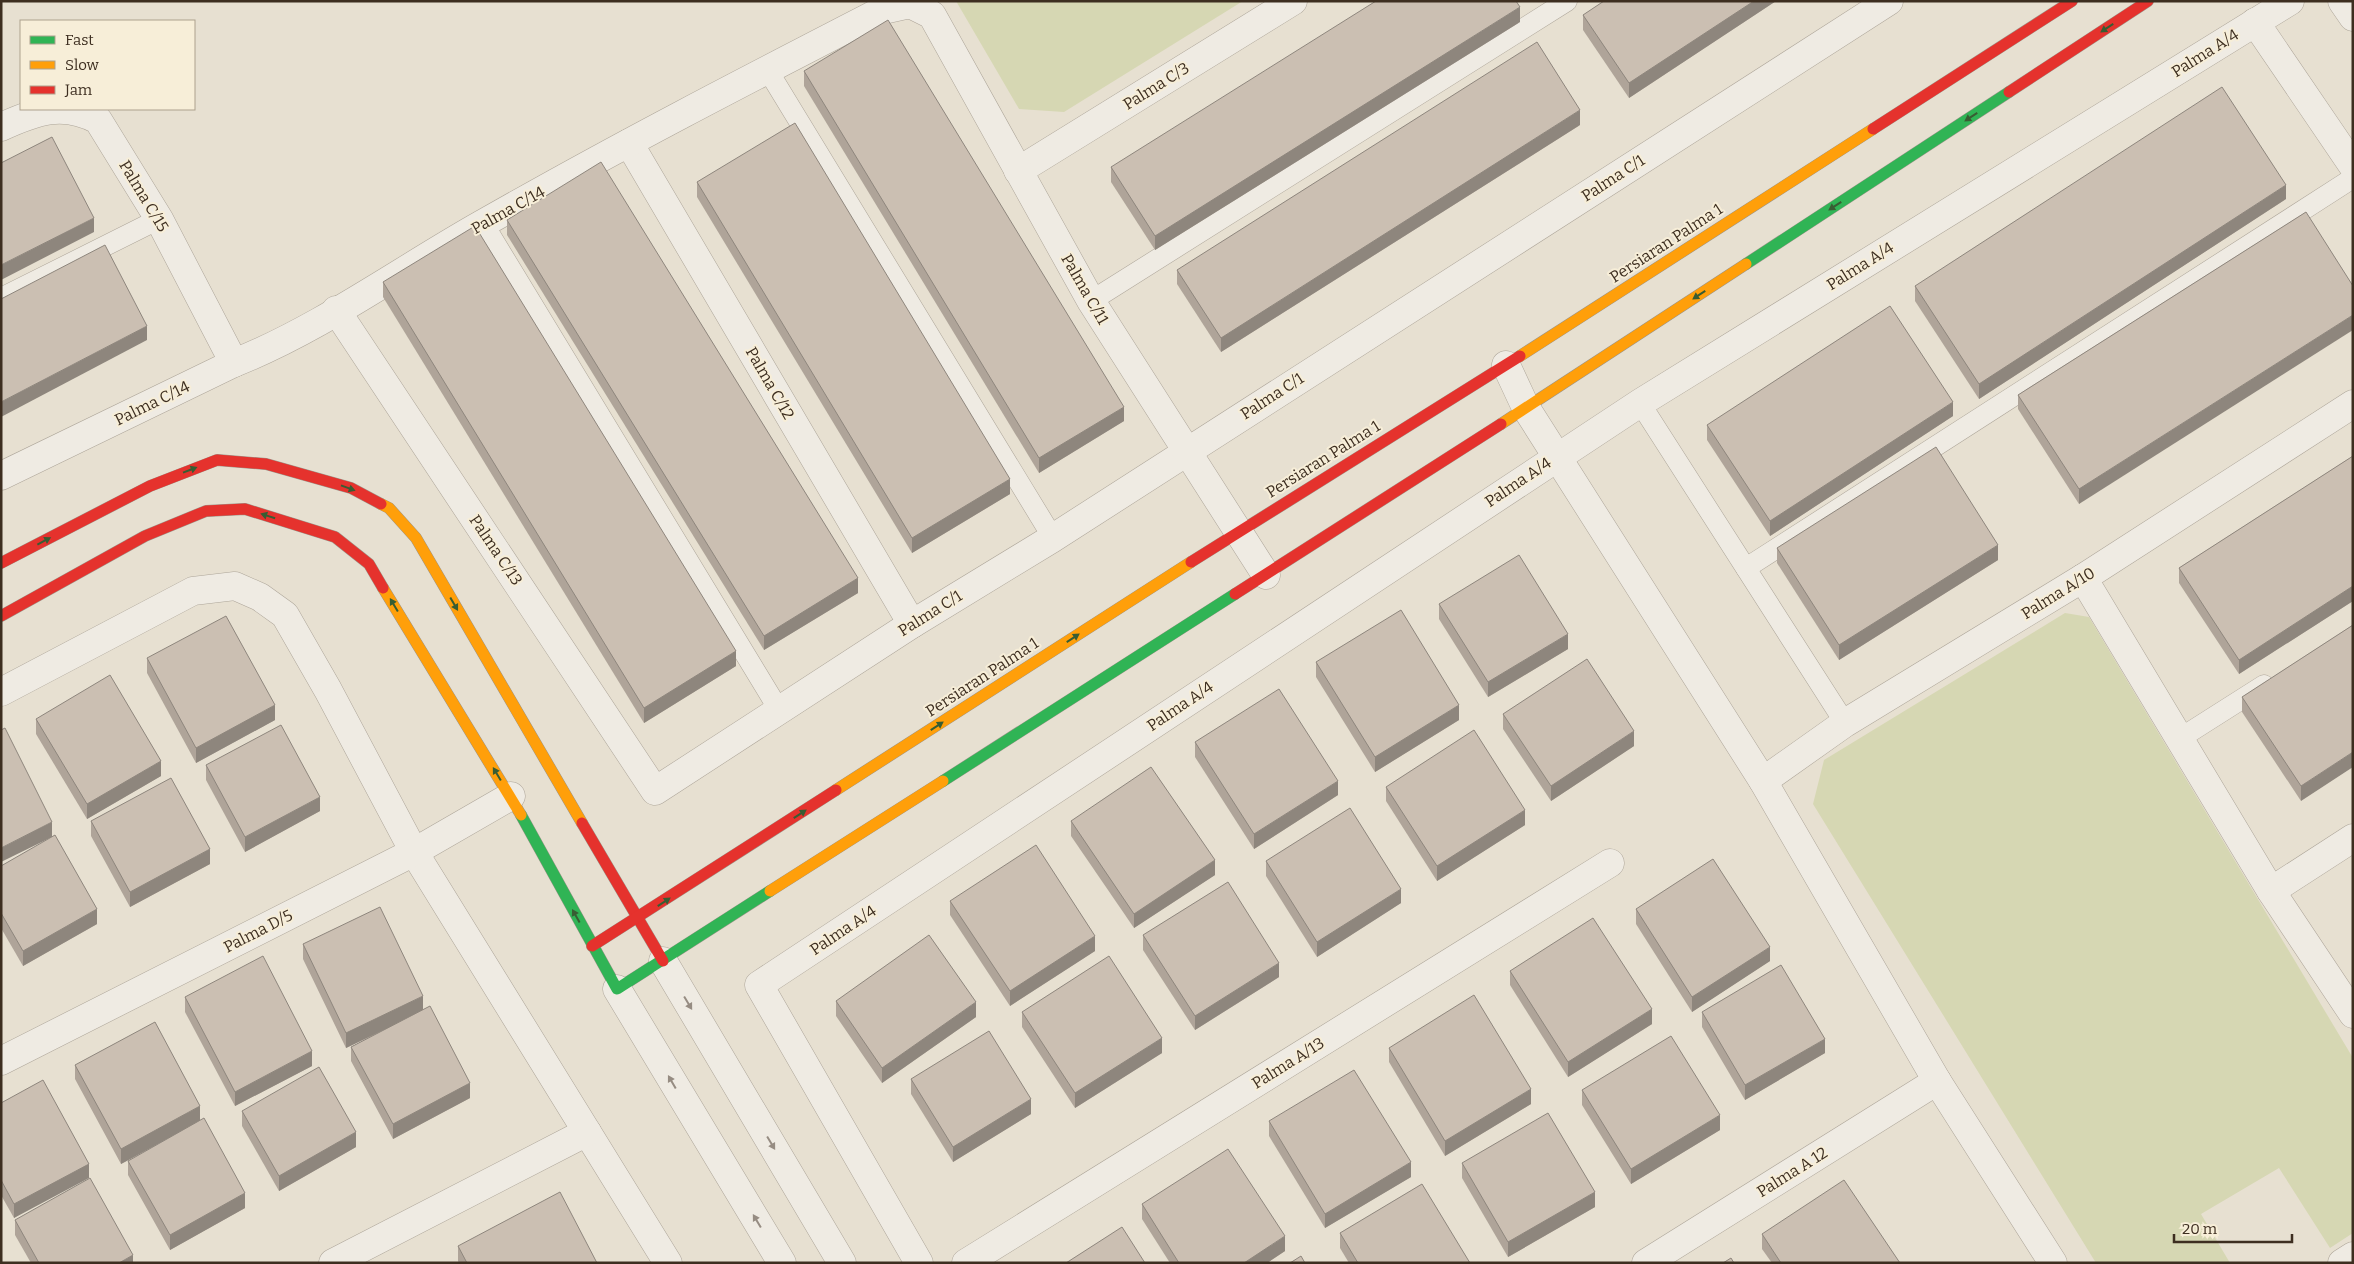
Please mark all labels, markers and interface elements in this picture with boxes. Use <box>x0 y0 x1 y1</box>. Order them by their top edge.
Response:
legend <box>20 20 195 110</box>
one-way arrow <box>2100 23 2114 33</box>
street label: Palma A/4 <box>2168 25 2243 81</box>
text: Fast <box>65 31 94 49</box>
text: Slow <box>65 56 100 74</box>
street label: Palma C/3 <box>1119 58 1193 114</box>
text: Jam <box>64 81 93 99</box>
one-way arrow <box>1964 112 1978 122</box>
street label: Palma C/1 <box>1578 150 1649 205</box>
street label: Palma C/15 <box>115 157 173 235</box>
street label: Palma C/14 <box>468 182 549 238</box>
street label: Persiaran Palma 1 <box>1606 199 1726 287</box>
one-way arrow <box>1828 201 1842 211</box>
street label: Palma A/4 <box>1823 238 1898 294</box>
street label: Palma C/11 <box>1057 250 1113 328</box>
one-way arrow <box>1692 290 1706 300</box>
street label: Palma C/12 <box>742 343 798 423</box>
street label: Palma C/1 <box>1237 368 1308 423</box>
street label: Palma C/14 <box>111 376 193 429</box>
street label: Persiaran Palma 1 <box>1263 416 1384 502</box>
street label: Palma A/4 <box>1481 453 1555 511</box>
one-way arrow <box>183 466 198 473</box>
one-way arrow <box>340 485 355 492</box>
one-way arrow <box>260 511 275 519</box>
street label: Palma C/13 <box>466 511 526 589</box>
one-way arrow <box>37 537 52 545</box>
street label: Palma A/10 <box>2018 563 2098 623</box>
street label: Palma C/1 <box>895 586 966 640</box>
one-way arrow <box>450 596 458 611</box>
one-way arrow <box>390 599 399 612</box>
street label: Persiaran Palma 1 <box>922 633 1042 721</box>
one-way arrow <box>1067 633 1080 642</box>
street label: Palma A/4 <box>1143 677 1217 735</box>
one-way arrow <box>930 721 943 730</box>
one-way arrow <box>493 767 502 781</box>
one-way arrow <box>794 809 807 819</box>
one-way arrow <box>657 897 670 907</box>
street label: Palma A/4 <box>806 901 880 959</box>
street label: Palma D/5 <box>220 906 296 956</box>
one-way arrow <box>572 909 580 923</box>
one-way arrow <box>684 995 692 1010</box>
street label: Palma A/13 <box>1248 1033 1328 1093</box>
one-way arrow <box>668 1075 676 1090</box>
one-way arrow <box>766 1136 775 1149</box>
street label: Palma A 12 <box>1753 1143 1831 1201</box>
scale bar <box>2174 1212 2292 1244</box>
one-way arrow <box>752 1215 761 1228</box>
text: 20 m <box>2182 1220 2218 1238</box>

